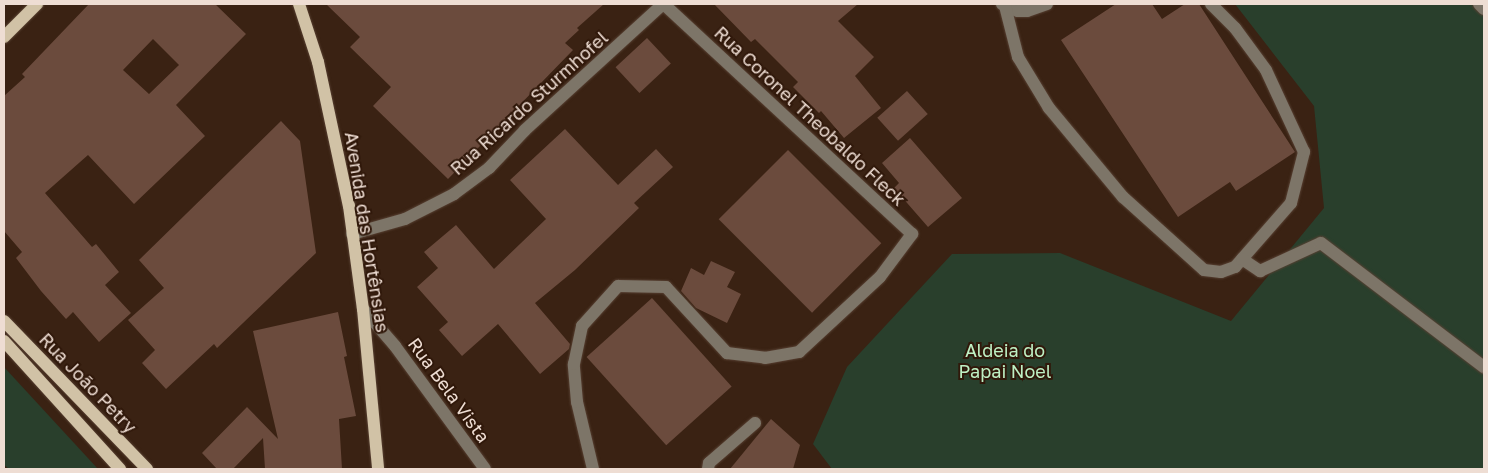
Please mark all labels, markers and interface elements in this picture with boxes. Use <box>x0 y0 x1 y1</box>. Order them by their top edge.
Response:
street label: Rua Coronel Theobaldo Fleck <box>710 22 910 210</box>
street label: Rua Ricardo Sturmhofel <box>446 27 612 179</box>
street label: Avenida das Hortênsias <box>340 130 394 334</box>
street label: Rua João Petry <box>35 329 141 437</box>
street label: Rua Bela Vista <box>404 333 494 447</box>
park label: Aldeia do Papai Noel <box>958 340 1052 382</box>

